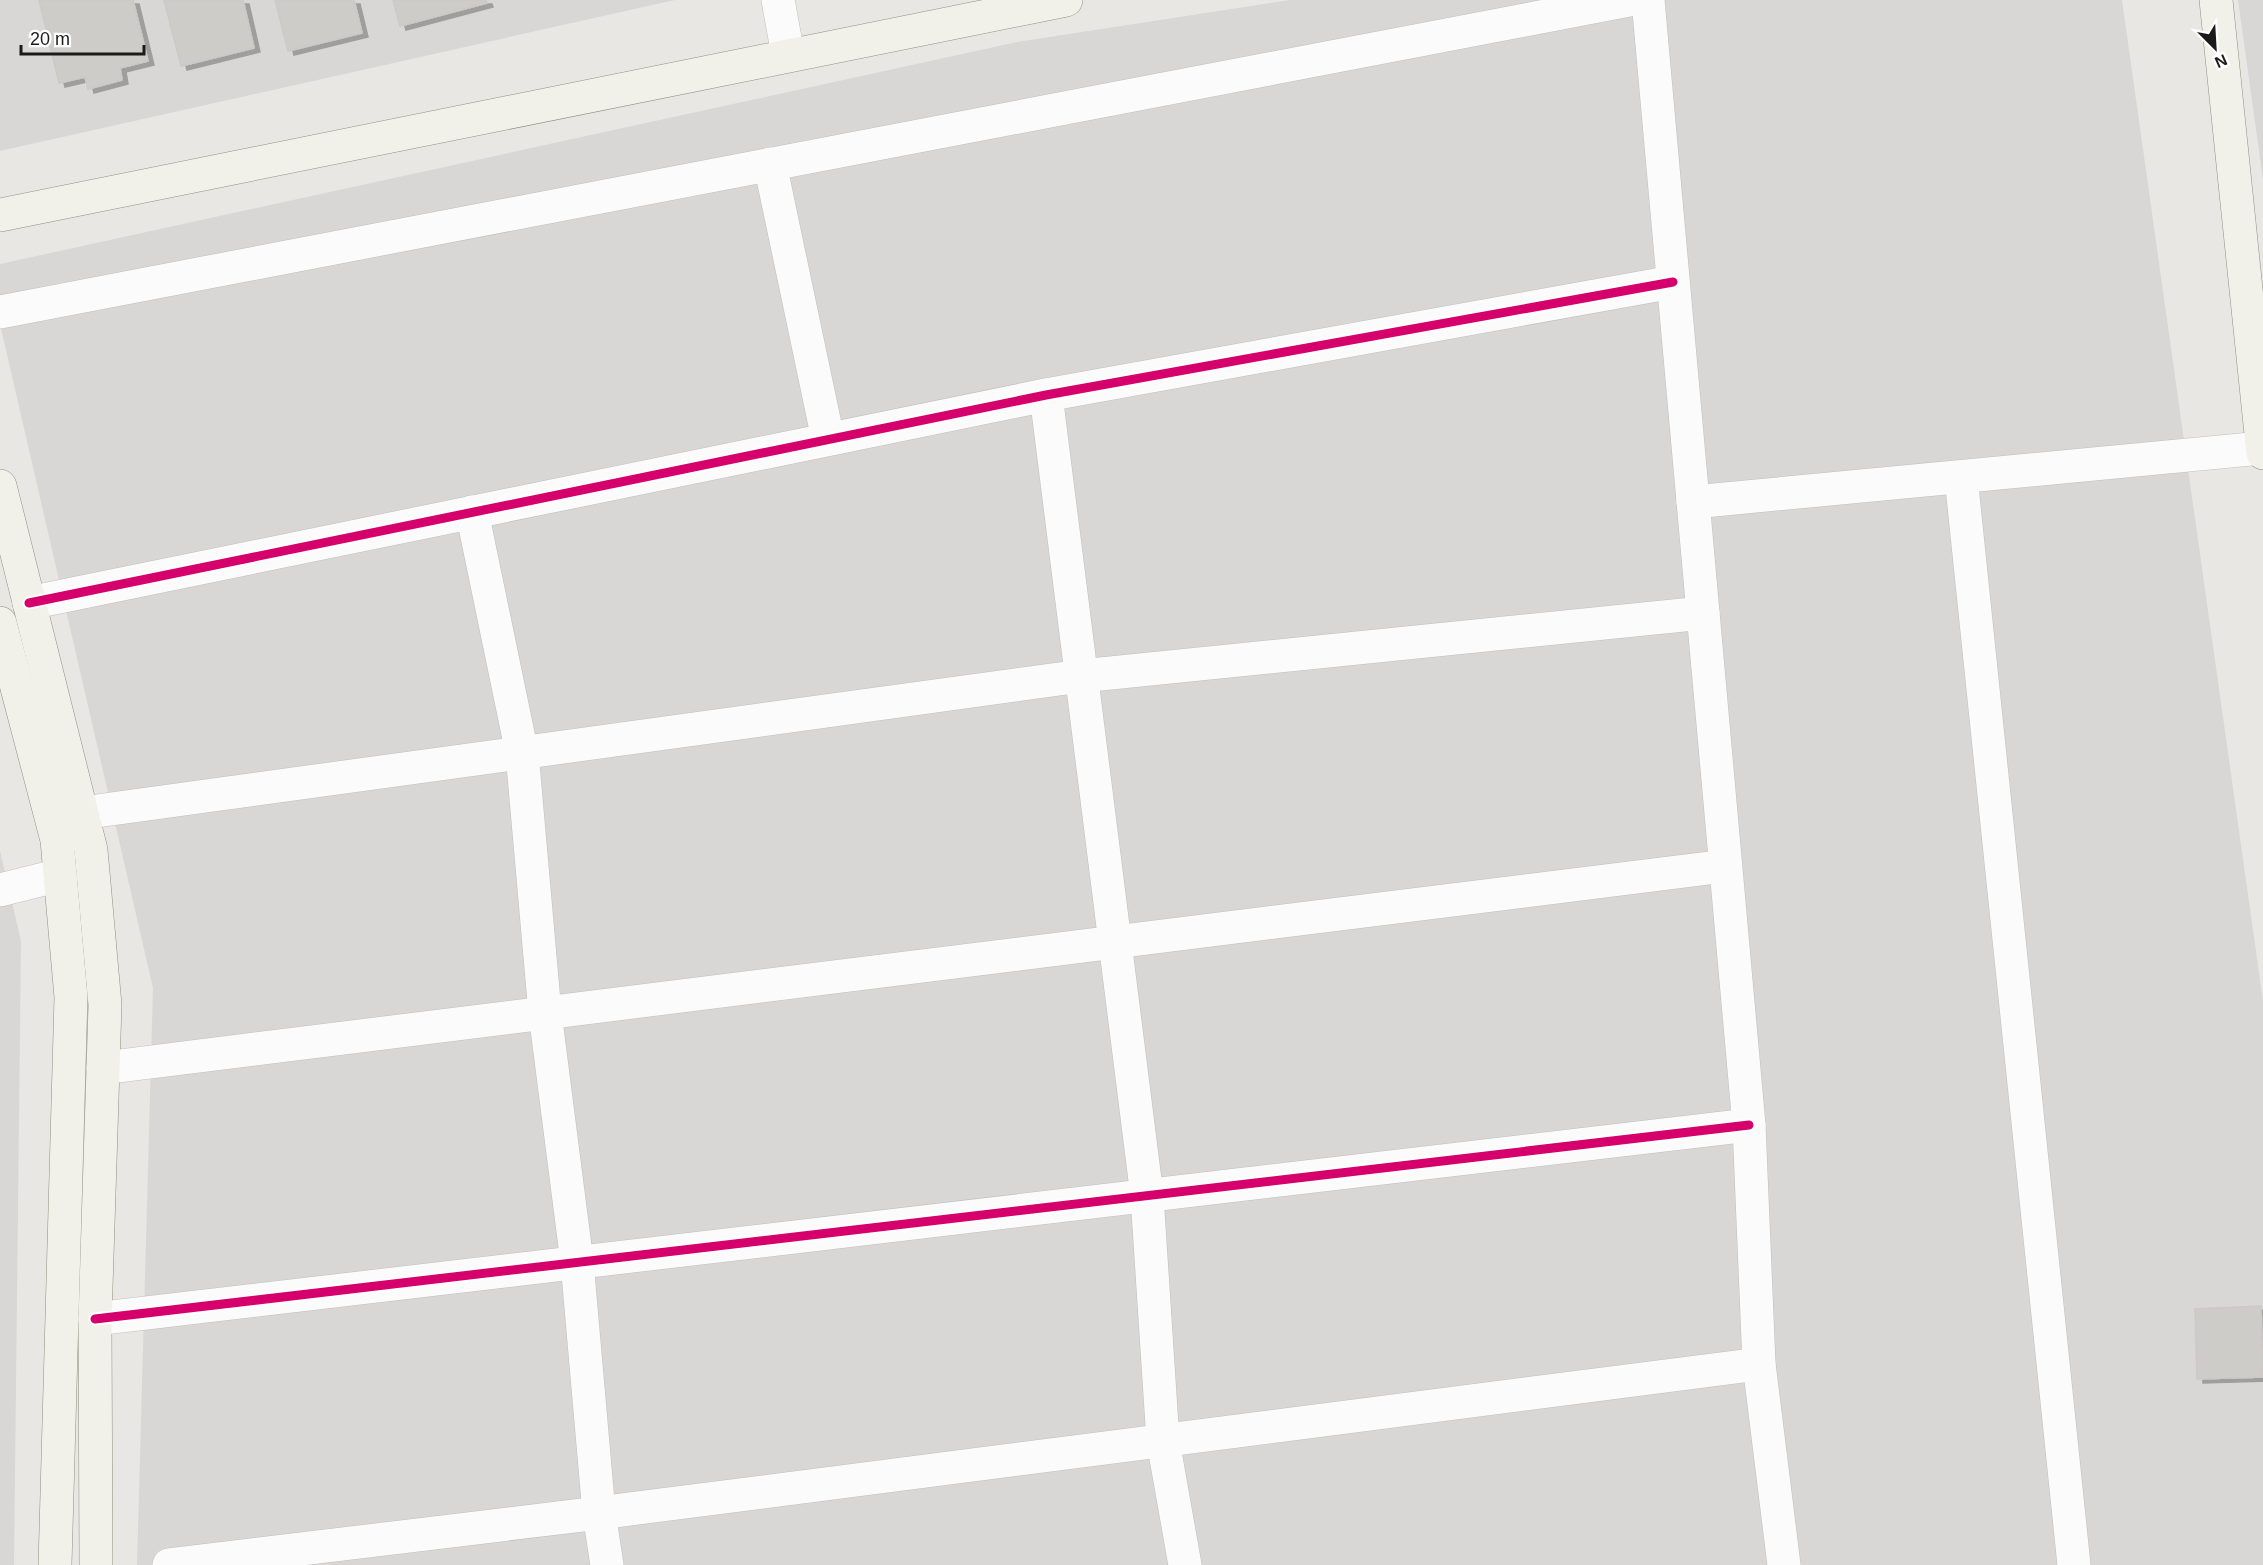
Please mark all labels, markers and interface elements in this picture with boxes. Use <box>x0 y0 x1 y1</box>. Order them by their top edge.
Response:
scale bar <box>21 18 144 56</box>
north arrow <box>2185 18 2245 78</box>
text: 20 m <box>30 29 70 49</box>
text: N <box>2212 51 2230 71</box>

